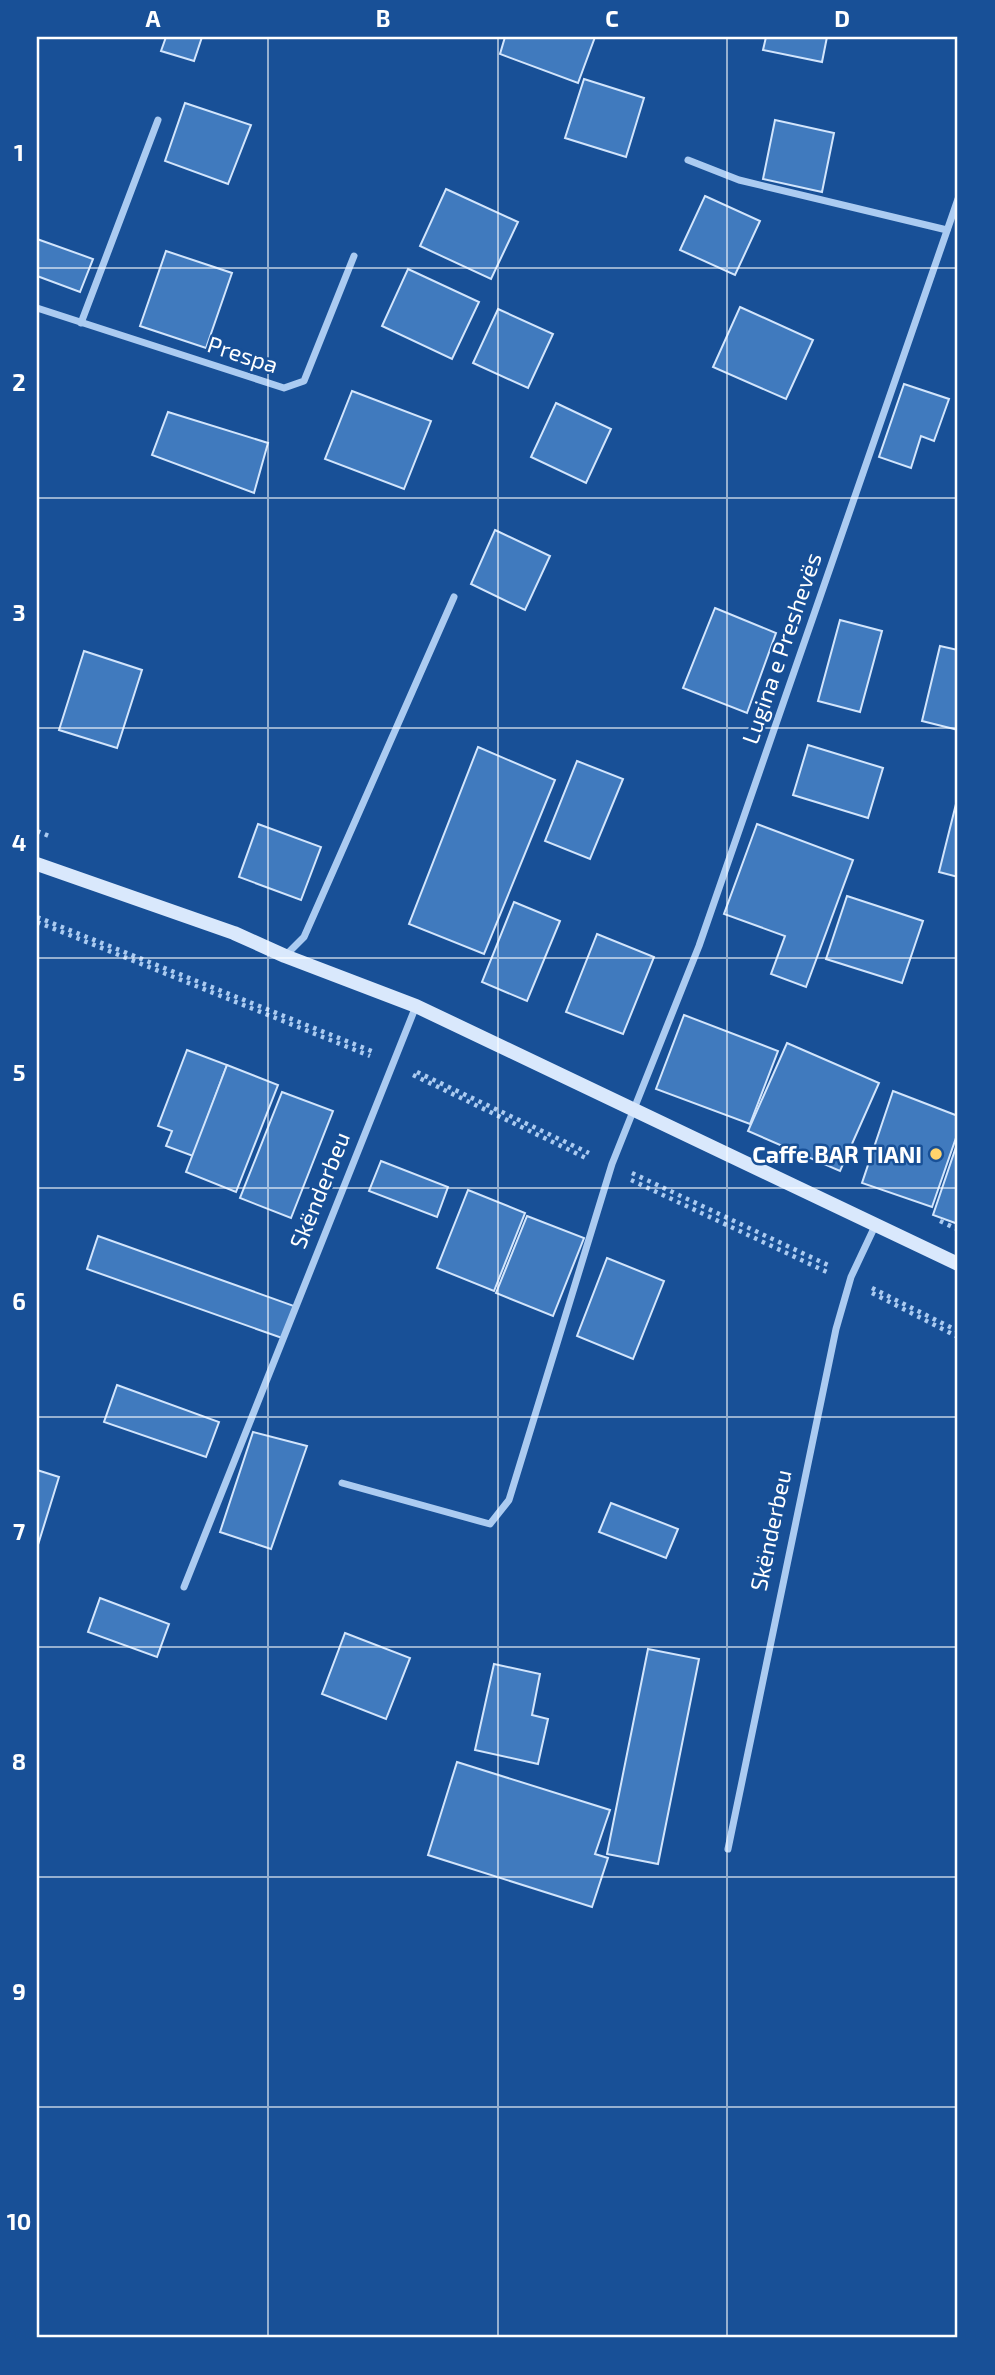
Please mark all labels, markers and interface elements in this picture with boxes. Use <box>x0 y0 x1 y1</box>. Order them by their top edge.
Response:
text: A <box>145 4 161 32</box>
text: B <box>376 4 390 32</box>
text: C <box>605 4 619 32</box>
text: D <box>834 4 850 32</box>
text: 1 <box>14 138 24 166</box>
street label: Prespa <box>204 329 282 379</box>
text: 2 <box>12 368 26 396</box>
street label: Lugina e Preshevës <box>735 549 827 747</box>
text: 3 <box>12 598 26 626</box>
text: 4 <box>12 828 26 856</box>
text: 5 <box>13 1058 25 1086</box>
street label: Skënderbeu <box>283 1128 355 1252</box>
place label: Caffe BAR TIANI <box>752 1140 922 1168</box>
marker: Caffe BAR TIANI <box>928 1146 944 1162</box>
text: 6 <box>12 1287 26 1315</box>
street label: Skënderbeu <box>743 1467 797 1593</box>
text: 7 <box>13 1517 25 1545</box>
text: 8 <box>12 1747 26 1775</box>
text: 9 <box>12 1977 26 2005</box>
text: 10 <box>7 2207 31 2235</box>

